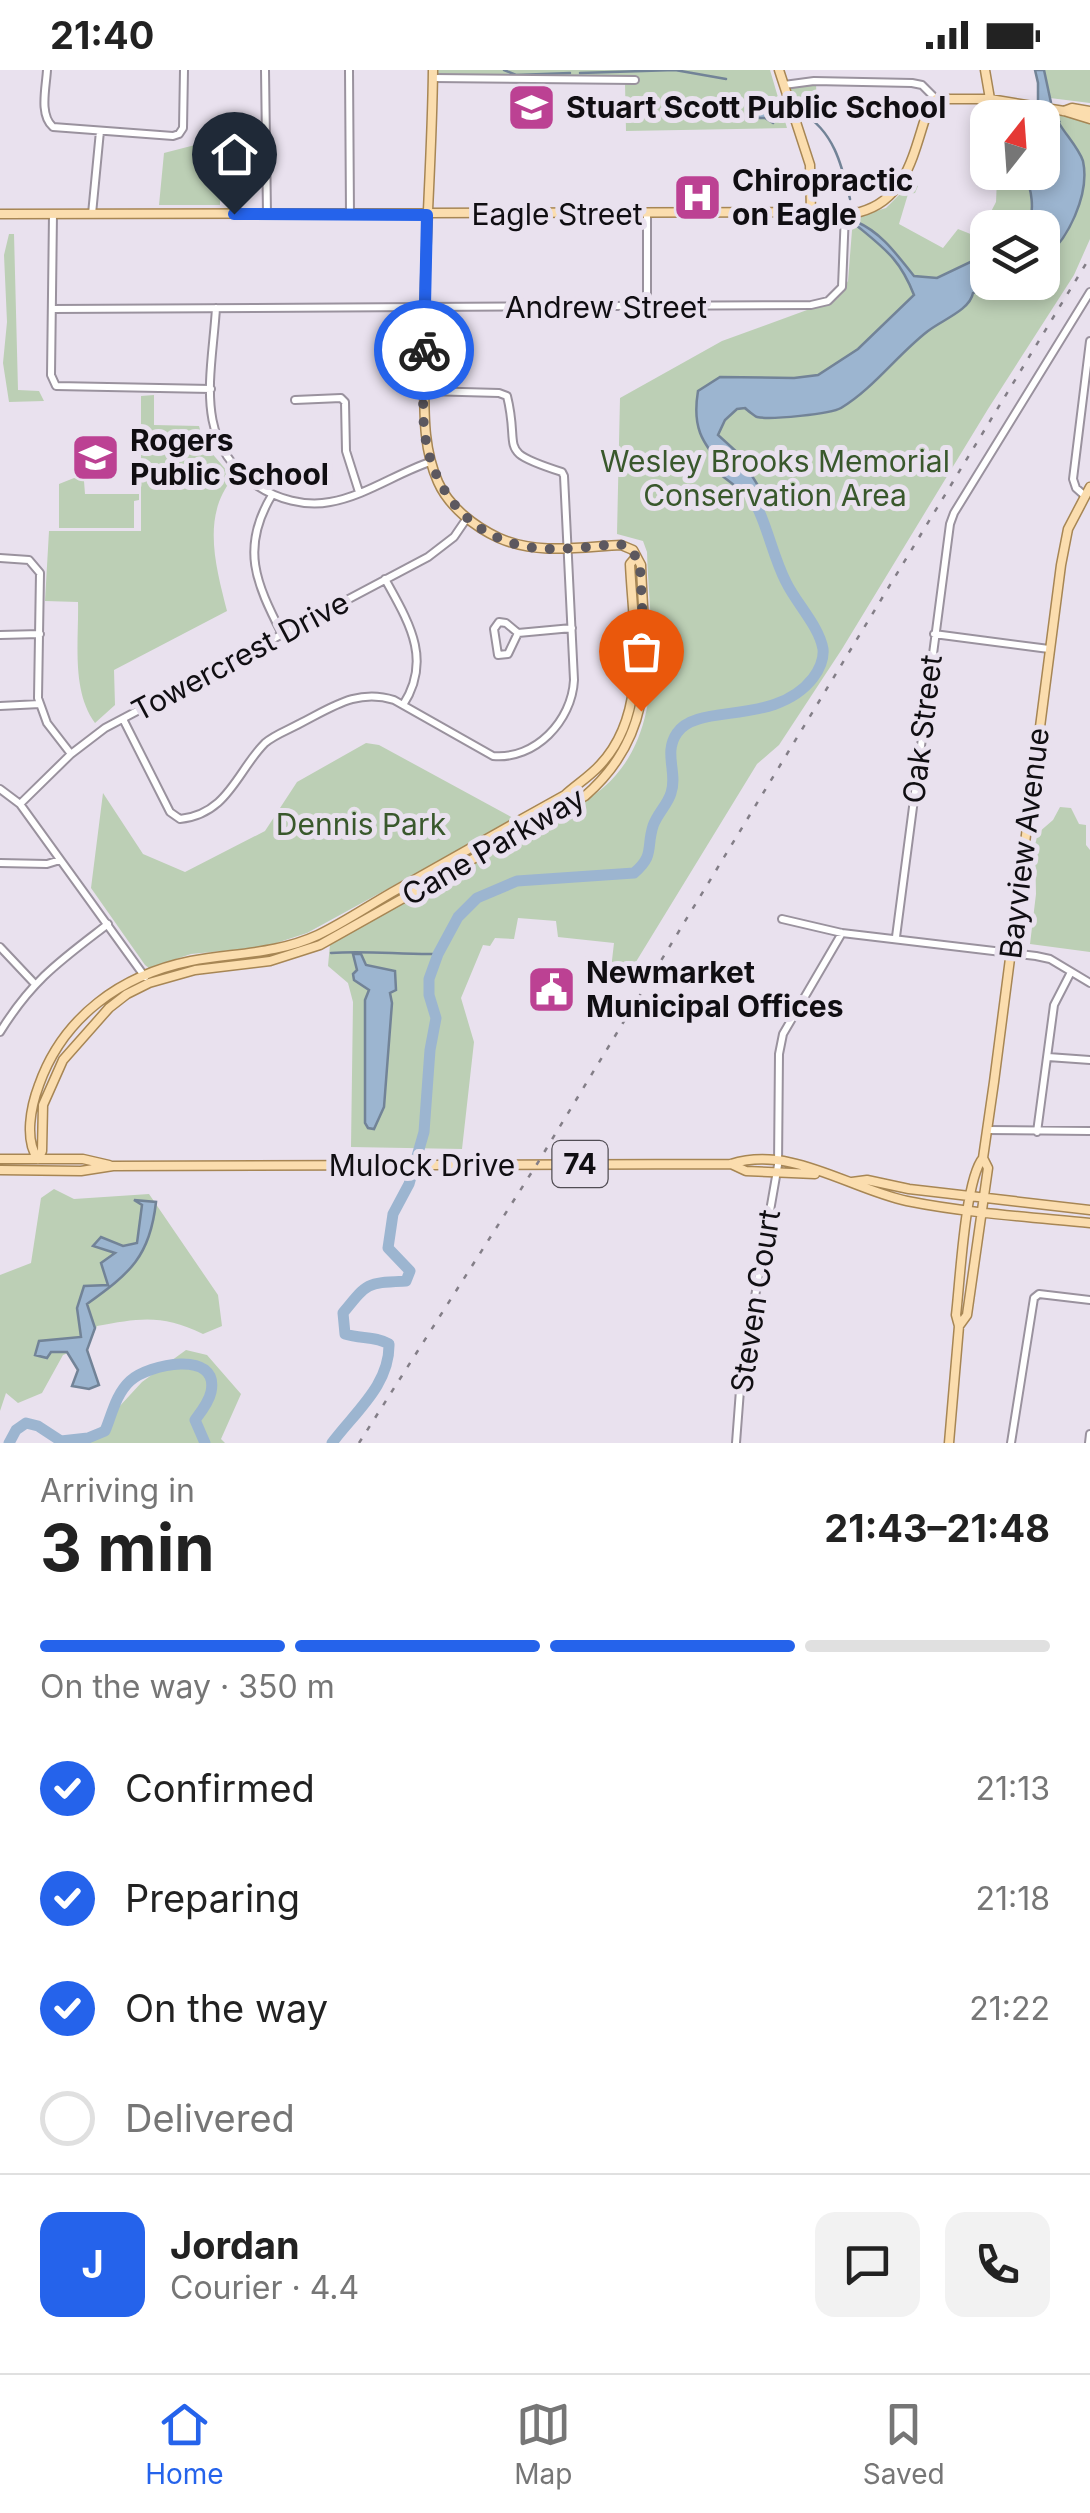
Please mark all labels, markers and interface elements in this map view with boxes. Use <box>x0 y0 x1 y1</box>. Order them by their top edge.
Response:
text: 21:40 <box>50 12 154 58</box>
school or university icon: Stuart Scott Public School <box>505 81 557 133</box>
place label: Stuart Scott Public School <box>566 89 946 125</box>
north arrow <box>970 100 1060 190</box>
map controls <box>970 100 1060 300</box>
pin <box>192 112 277 215</box>
icon: home <box>207 127 262 182</box>
place label: Chiropractic on Eagle <box>732 162 913 232</box>
hospital icon: Chiropractic on Eagle <box>671 171 723 223</box>
street label: Eagle Street <box>471 196 643 232</box>
button: layers <box>970 210 1060 300</box>
street label: Andrew Street <box>505 289 707 325</box>
courier <box>374 300 474 400</box>
icon: bike <box>397 323 452 378</box>
place label: Rogers Public School <box>130 422 329 492</box>
school or university icon: Rogers Public School <box>69 431 121 483</box>
park label: Wesley Brooks Memorial Conservation Area <box>600 443 950 513</box>
street label: Towercrest Drive <box>125 584 355 728</box>
pin <box>599 609 684 712</box>
icon: bag <box>614 624 669 679</box>
street label: Oak Street <box>895 653 949 805</box>
street label: Bayview Avenue <box>992 726 1056 960</box>
street label: Cane Parkway <box>395 779 591 913</box>
park label: Dennis Park <box>276 806 447 842</box>
place label: Newmarket Municipal Offices <box>586 954 844 1024</box>
public building icon: Newmarket Municipal Offices <box>525 963 577 1015</box>
road number: 74 <box>552 1141 608 1187</box>
street label: Mulock Drive <box>329 1147 515 1183</box>
street label: Steven Court <box>723 1207 787 1395</box>
text: Arriving in <box>40 1471 195 1510</box>
text: 21:43–21:48 <box>824 1505 1050 1551</box>
text: 3 min <box>40 1508 215 1587</box>
text: On the way · 350 m <box>40 1667 335 1706</box>
icon: check <box>40 1761 95 1816</box>
text: Confirmed <box>125 1765 315 1811</box>
text: 21:13 <box>975 1769 1050 1808</box>
icon: check <box>40 1871 95 1926</box>
text: Preparing <box>125 1875 300 1921</box>
text: 21:18 <box>975 1879 1050 1918</box>
icon: check <box>40 1981 95 2036</box>
text: On the way <box>125 1985 328 2031</box>
text: 21:22 <box>969 1989 1050 2028</box>
text: Delivered <box>125 2095 295 2141</box>
button: chat <box>815 2212 920 2317</box>
button: phone <box>945 2212 1050 2317</box>
text: Jordan <box>170 2222 300 2268</box>
text: J <box>81 2241 104 2287</box>
text: Courier · 4.4 <box>170 2268 359 2307</box>
tab: Home <box>145 2397 224 2491</box>
tab: Map <box>514 2397 572 2491</box>
tab: Saved <box>863 2397 945 2491</box>

